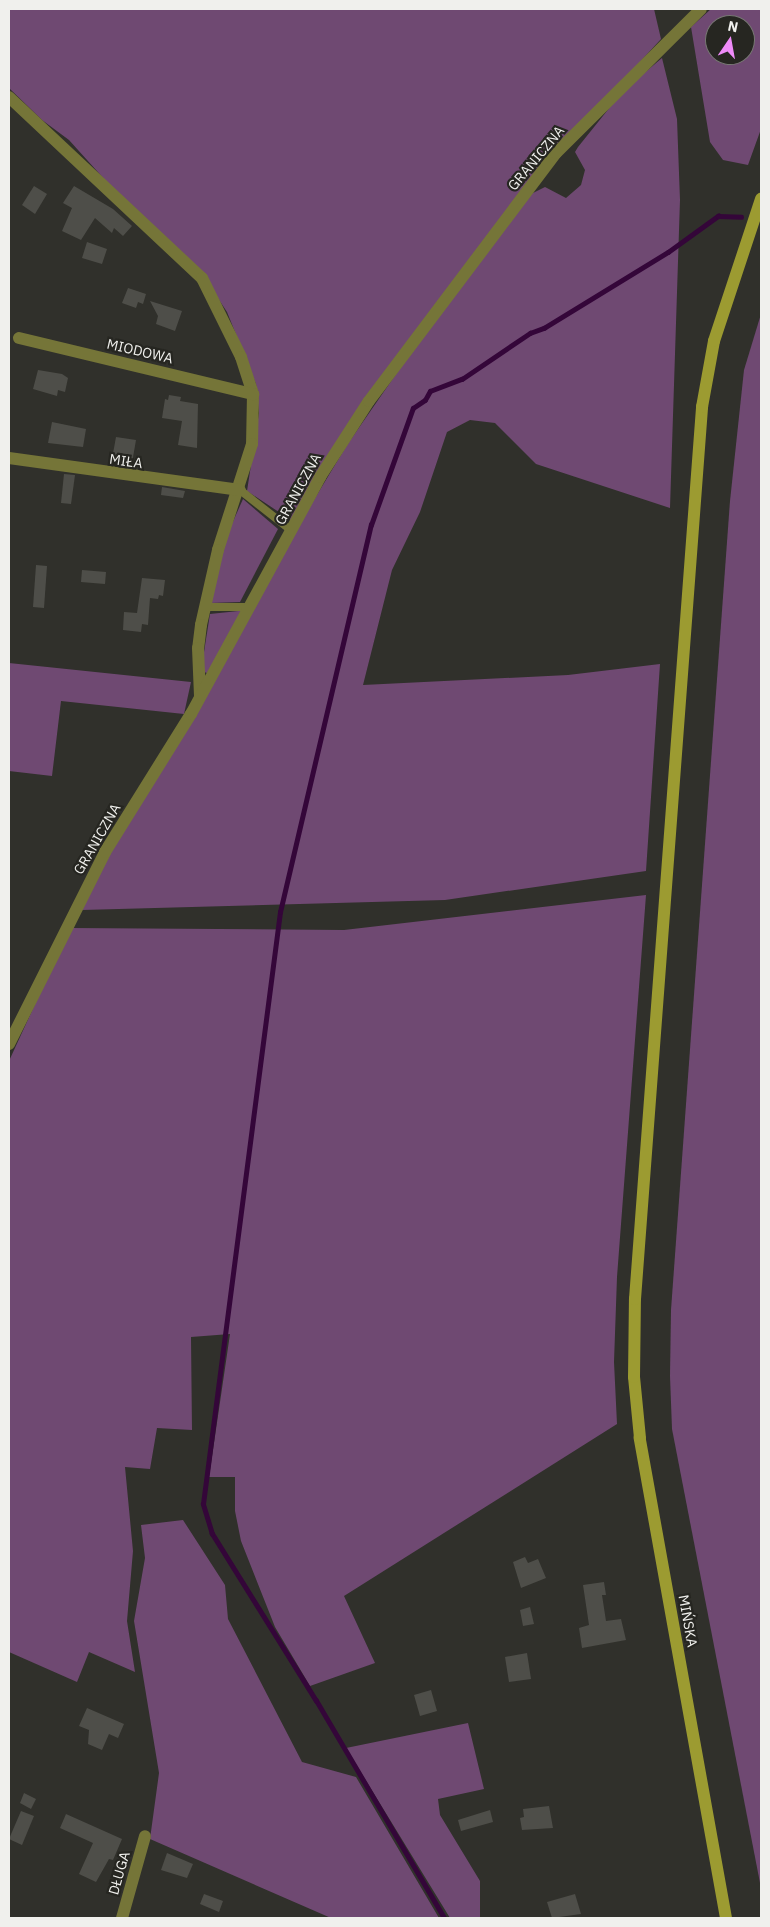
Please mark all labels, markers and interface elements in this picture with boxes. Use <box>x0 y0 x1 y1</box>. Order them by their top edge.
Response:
north arrow <box>705 15 755 65</box>
text: N <box>726 16 740 36</box>
street label: GRANICZNA <box>504 122 568 194</box>
street label: MIODOWA <box>105 335 175 367</box>
street label: MIŁA <box>108 450 144 472</box>
street label: GRANICZNA <box>272 450 324 528</box>
street label: GRANICZNA <box>70 801 124 877</box>
street label: MIŃSKA <box>675 1594 701 1648</box>
street label: DŁUGA <box>105 1849 133 1897</box>

